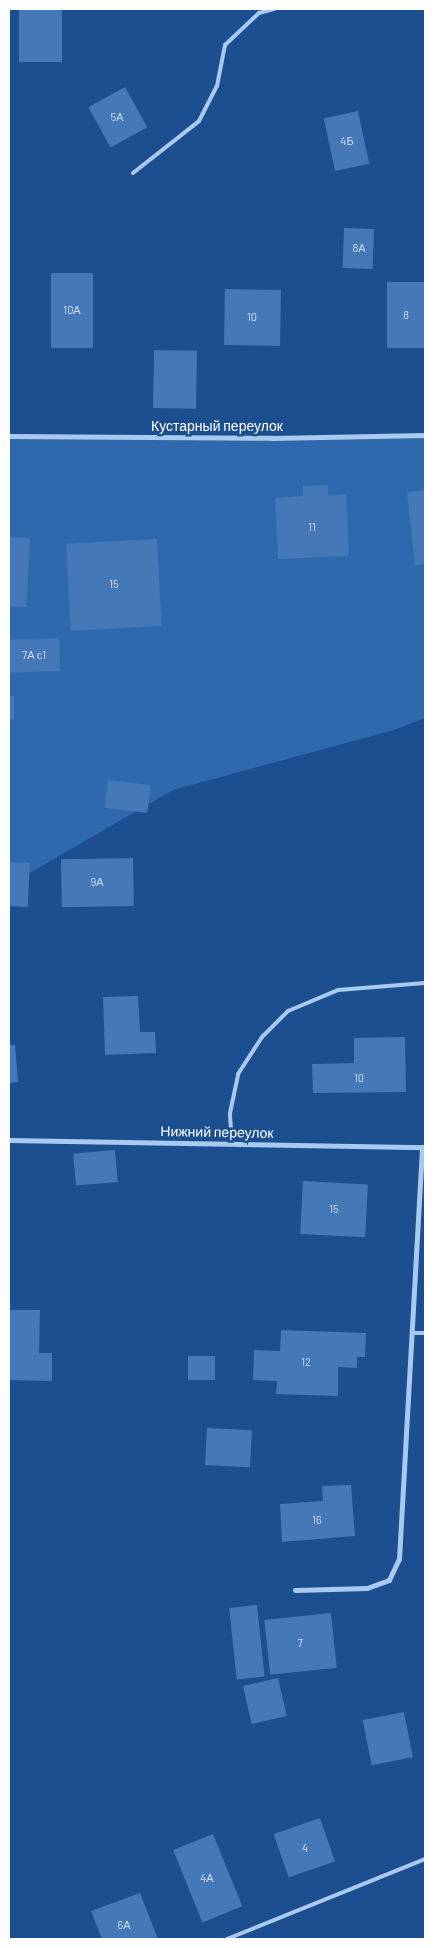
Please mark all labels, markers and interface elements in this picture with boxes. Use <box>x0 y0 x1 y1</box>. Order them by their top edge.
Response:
house number: 5А <box>111 110 123 124</box>
house number: 4Б <box>340 134 354 148</box>
house number: 8А <box>352 241 366 255</box>
house number: 10А <box>63 303 81 317</box>
house number: 8 <box>403 308 409 322</box>
house number: 10 <box>247 310 257 324</box>
street label: Кустарный переулок <box>151 418 283 434</box>
house number: 11 <box>308 520 316 534</box>
house number: 15 <box>109 577 119 591</box>
house number: 7А с1 <box>22 648 46 662</box>
house number: 9А <box>90 875 104 889</box>
house number: 10 <box>354 1071 364 1085</box>
street label: Нижний переулок <box>160 1123 274 1141</box>
house number: 15 <box>329 1202 339 1216</box>
house number: 12 <box>301 1355 311 1369</box>
house number: 16 <box>312 1513 322 1527</box>
house number: 7 <box>297 1636 303 1650</box>
house number: 4 <box>302 1841 308 1855</box>
house number: 4А <box>200 1871 214 1885</box>
house number: 6А <box>117 1918 131 1932</box>

